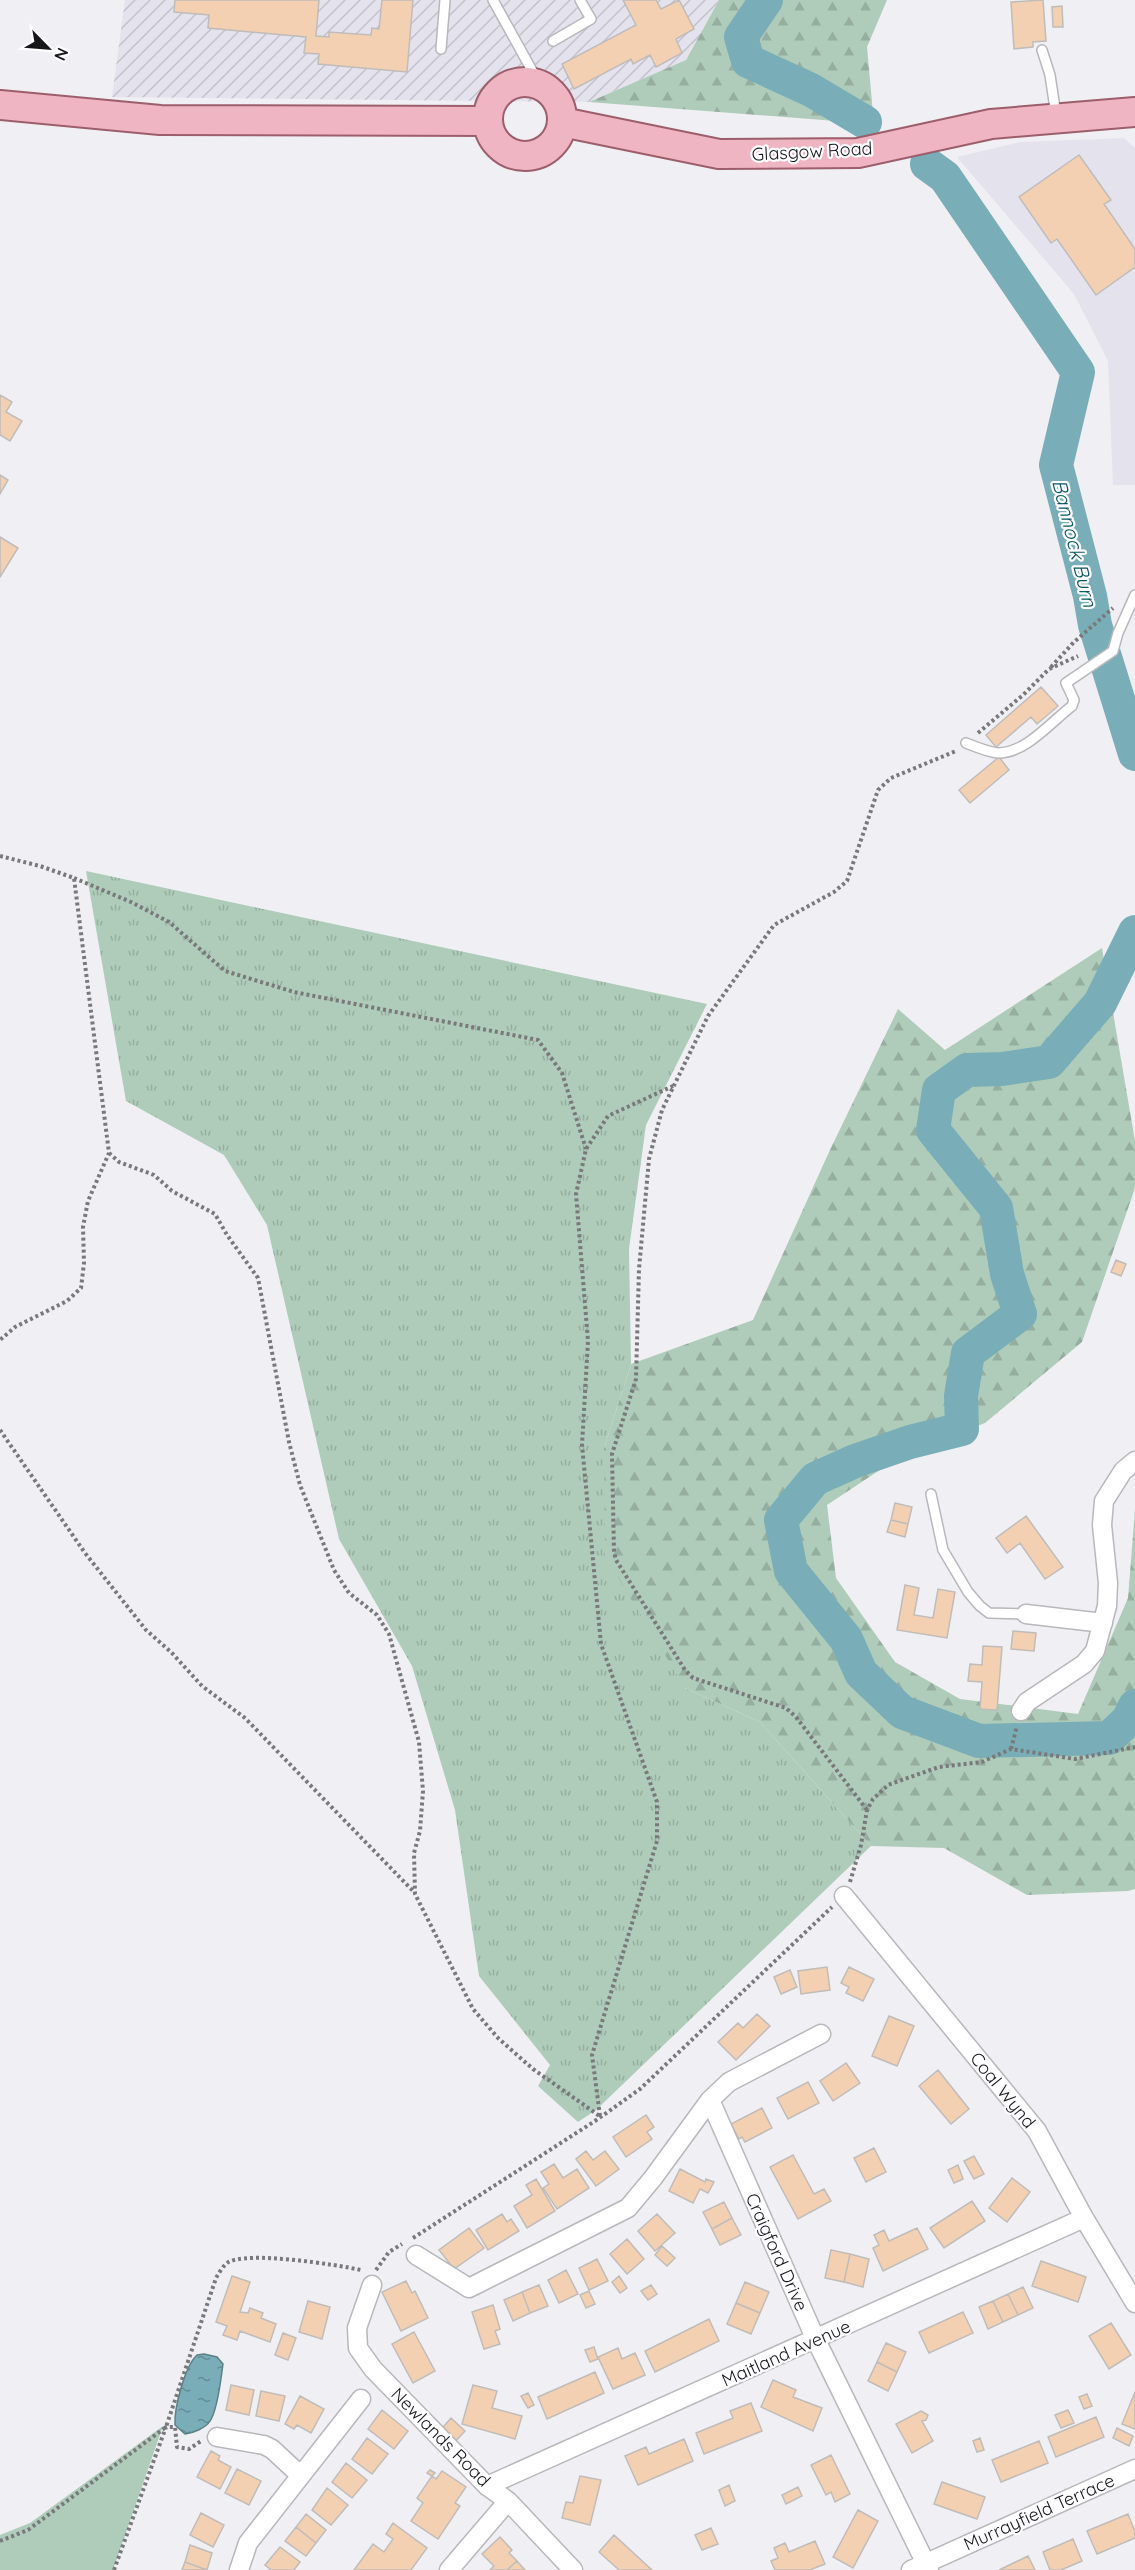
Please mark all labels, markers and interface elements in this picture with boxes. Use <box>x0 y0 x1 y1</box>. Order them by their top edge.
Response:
north arrow <box>18 18 78 78</box>
text: N <box>50 45 73 64</box>
street label: Glasgow Road <box>751 136 873 166</box>
water label: Bannock Burn <box>1047 477 1103 610</box>
street label: Coal Wynd <box>965 2047 1041 2133</box>
street label: Craigford Drive <box>741 2189 813 2315</box>
street label: Maitland Avenue <box>718 2314 854 2392</box>
street label: Newlands Road <box>386 2382 496 2492</box>
street label: Murrayfield Terrace <box>960 2468 1118 2556</box>

